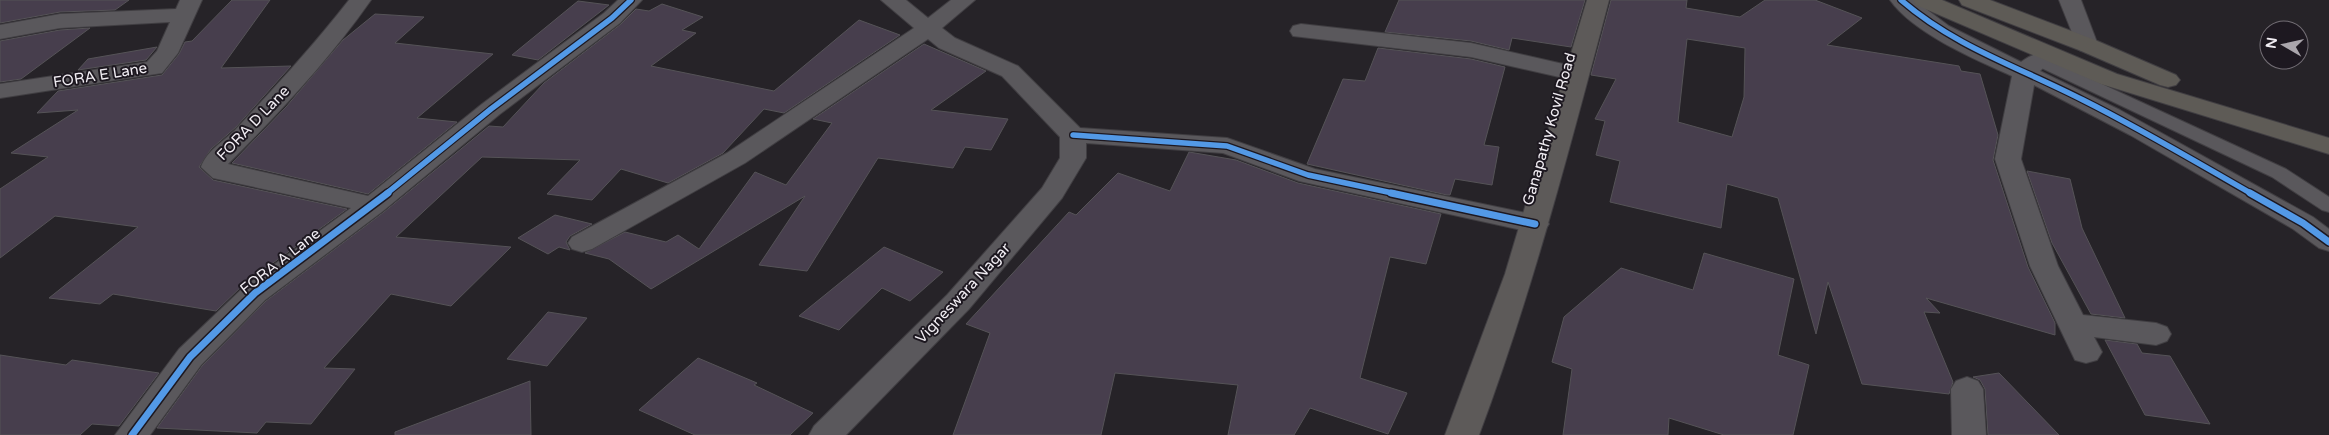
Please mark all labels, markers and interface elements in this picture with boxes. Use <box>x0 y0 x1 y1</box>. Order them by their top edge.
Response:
north arrow <box>2259 20 2309 70</box>
text: N <box>2262 36 2281 50</box>
street label: Ganapathy Kovil Road <box>1519 51 1579 207</box>
street label: FORA E Lane <box>52 59 148 91</box>
street label: FORA D Lane <box>213 82 293 164</box>
street label: FORA A Lane <box>236 224 324 298</box>
street label: Vigneswara Nagar <box>912 239 1014 347</box>

